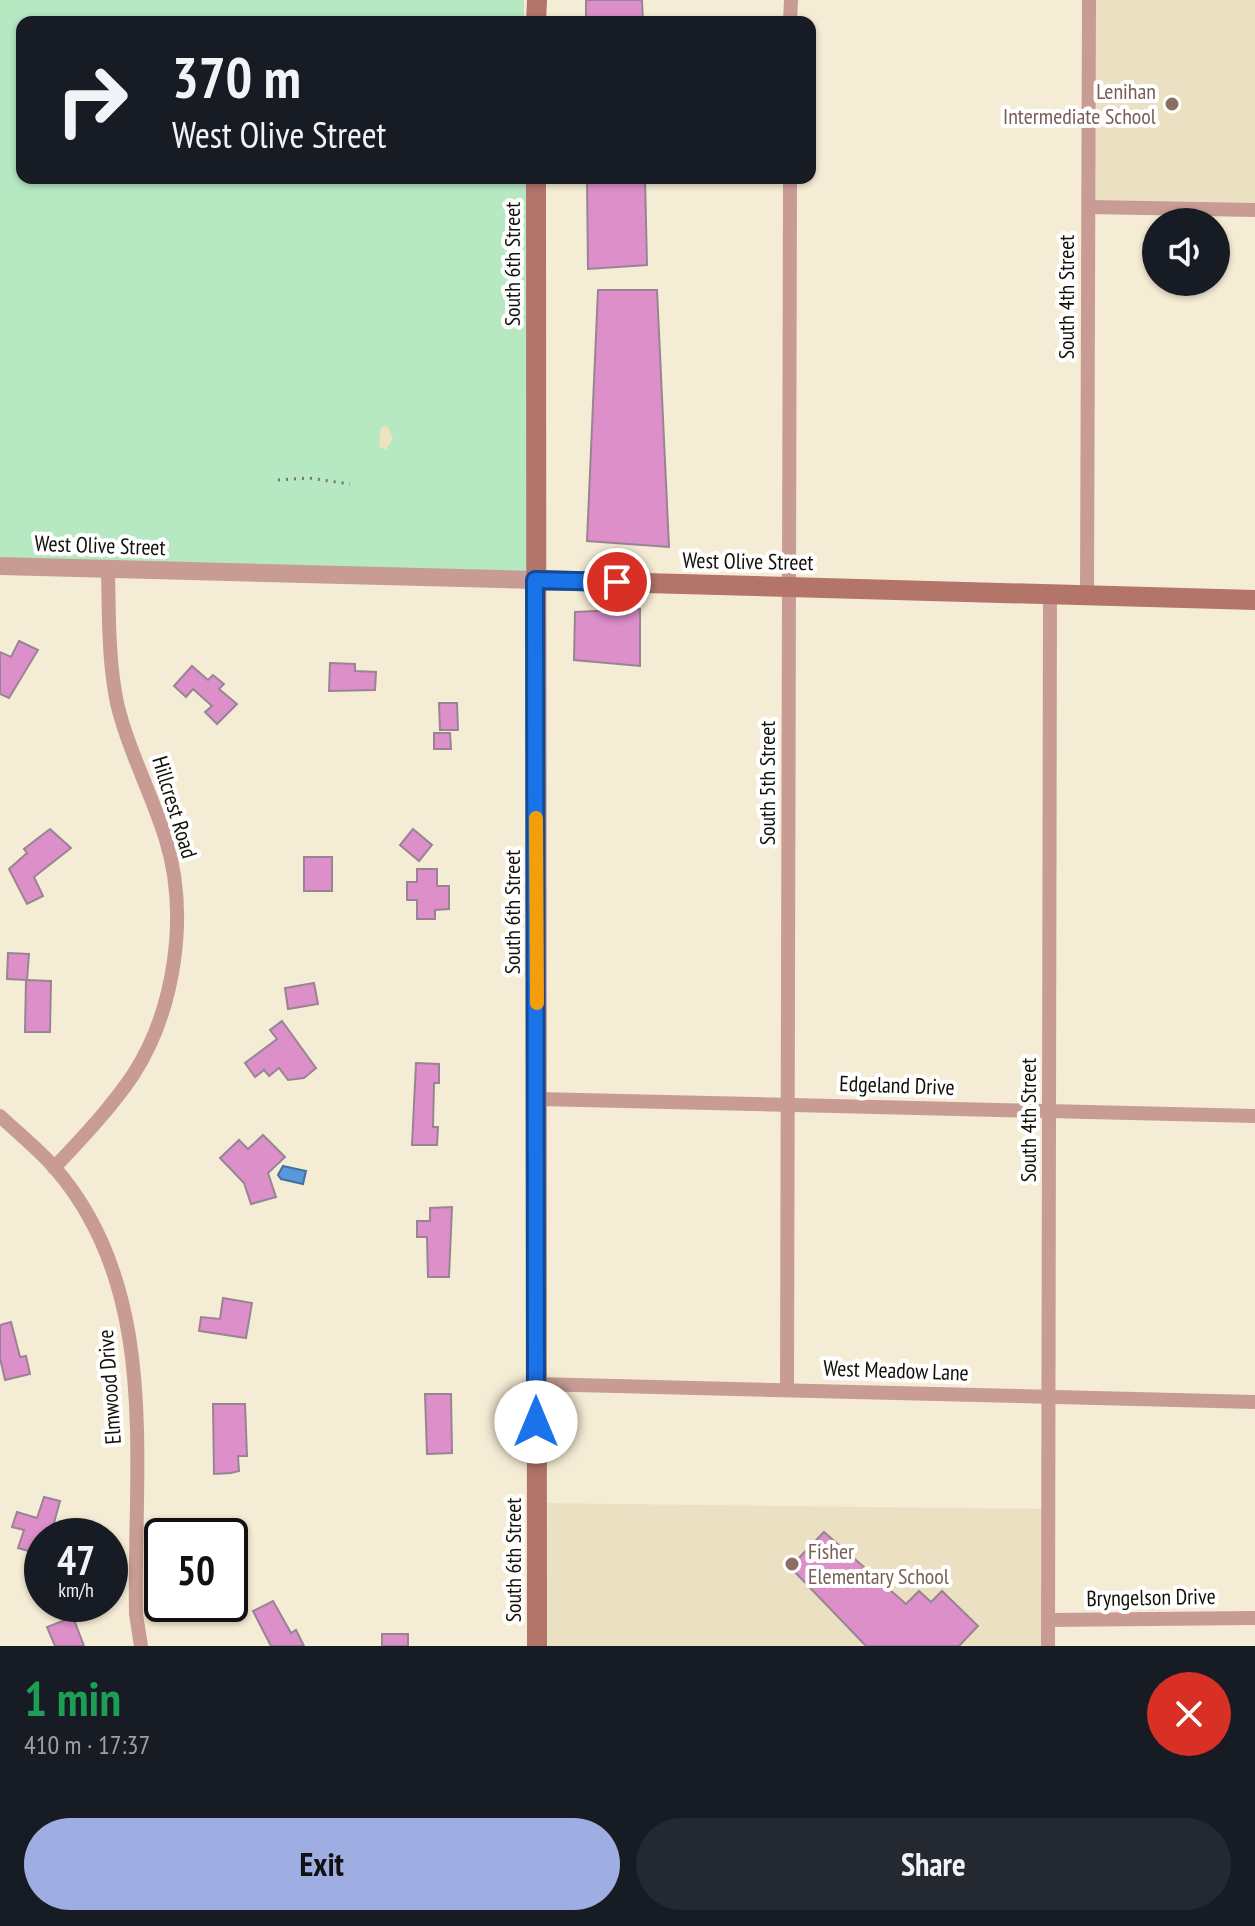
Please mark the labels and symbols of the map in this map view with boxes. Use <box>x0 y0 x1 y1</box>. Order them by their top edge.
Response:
place label: Lenihan Intermediate School <box>1003 77 1157 130</box>
marker: Lenihan Intermediate School <box>1163 95 1181 113</box>
street label: South 6th Street <box>498 202 526 326</box>
street label: South 4th Street <box>1052 235 1080 359</box>
street label: West Olive Street <box>34 529 166 561</box>
street label: West Olive Street <box>682 546 814 576</box>
pin <box>583 548 651 616</box>
street label: South 5th Street <box>753 721 781 845</box>
street label: Hillcrest Road <box>146 752 204 862</box>
street label: South 6th Street <box>498 850 526 974</box>
street label: South 4th Street <box>1014 1058 1042 1182</box>
street label: Edgeland Drive <box>839 1069 955 1101</box>
street label: Elmwood Drive <box>91 1329 127 1445</box>
street label: West Meadow Lane <box>823 1353 969 1387</box>
position arrow <box>494 1380 578 1464</box>
street label: South 6th Street <box>499 1498 527 1622</box>
speed limit sign: 50 <box>144 1518 248 1622</box>
place label: Fisher Elementary School <box>808 1537 950 1590</box>
marker: Fisher Elementary School <box>783 1555 801 1573</box>
street label: Bryngelson Drive <box>1086 1582 1216 1612</box>

